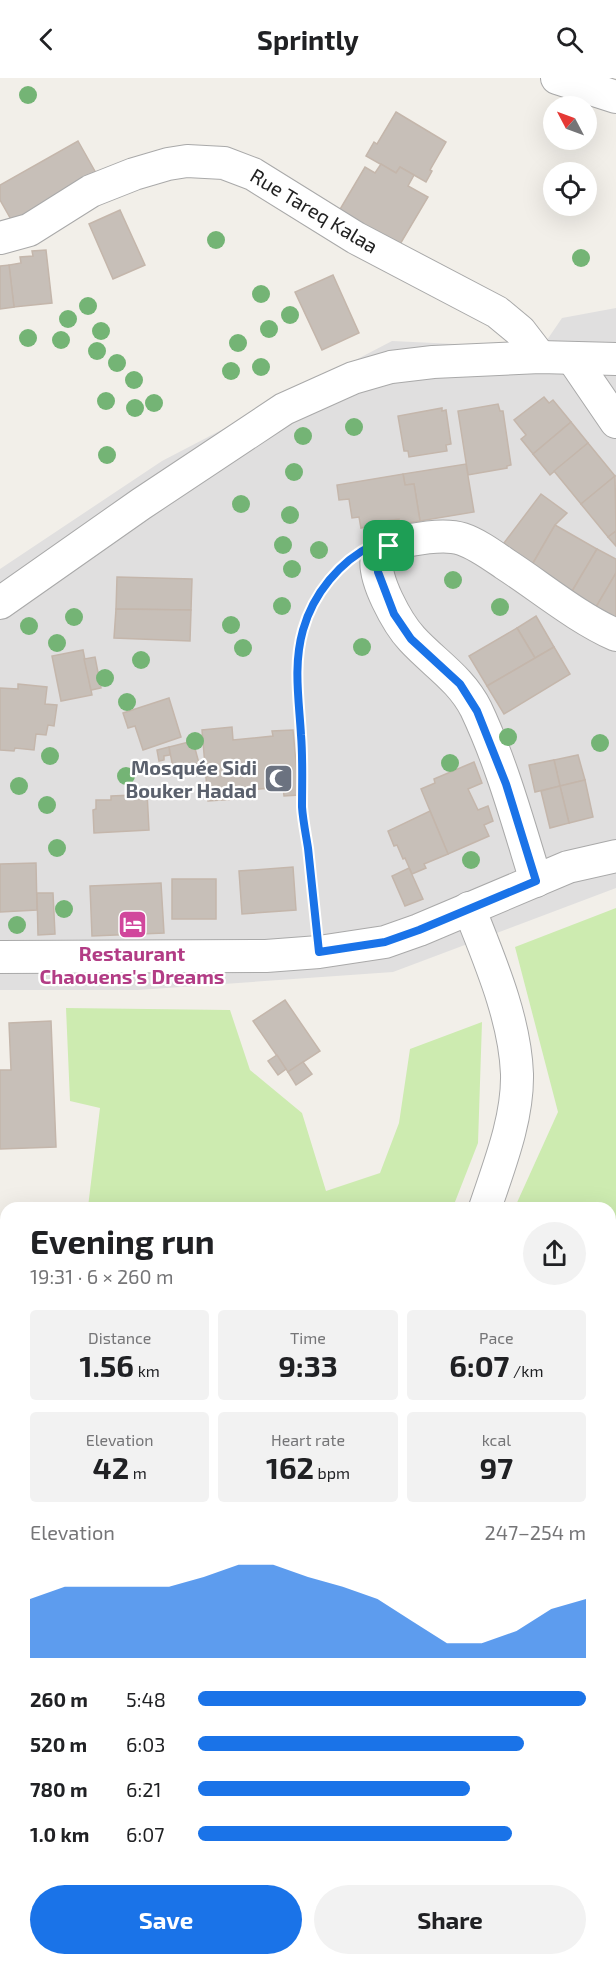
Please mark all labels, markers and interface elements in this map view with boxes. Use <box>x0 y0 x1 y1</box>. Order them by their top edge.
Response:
icon: back <box>30 23 63 56</box>
text: Sprintly <box>257 23 359 55</box>
icon: search <box>553 23 586 56</box>
north arrow <box>543 96 597 150</box>
map controls <box>543 96 597 216</box>
button: locate <box>543 162 597 216</box>
street label: Rue Tareq Kalaa <box>246 163 383 258</box>
pin <box>363 520 414 571</box>
icon: arrive <box>372 529 405 562</box>
place label: Mosquée Sidi Bouker Hadad <box>125 755 257 802</box>
mosque icon: Mosquée Sidi Bouker Hadad <box>262 763 294 795</box>
hotel icon: Restaurant Chaouens's Dreams <box>116 908 148 940</box>
place label: Restaurant Chaouens's Dreams <box>40 941 224 988</box>
text: Evening run <box>30 1221 215 1261</box>
button: share <box>523 1222 586 1285</box>
text: 19:31 · 6 × 260 m <box>30 1264 174 1288</box>
text: Distance <box>88 1328 151 1347</box>
text: Time <box>290 1328 326 1347</box>
text: Pace <box>479 1328 514 1347</box>
text: 1.56 <box>80 1347 134 1383</box>
text: 9:33 <box>278 1347 338 1383</box>
text: 6:07 <box>449 1347 509 1383</box>
text: km <box>134 1361 160 1380</box>
text: /km <box>509 1361 543 1380</box>
text: Elevation <box>86 1430 154 1449</box>
text: Heart rate <box>271 1430 345 1449</box>
text: kcal <box>482 1430 511 1449</box>
text: 42 <box>93 1449 129 1485</box>
text: 162 <box>266 1449 314 1485</box>
text: 97 <box>480 1449 513 1485</box>
text: m <box>129 1463 147 1482</box>
text: bpm <box>314 1463 350 1482</box>
text: Elevation <box>30 1520 115 1544</box>
text: 247–254 m <box>485 1520 586 1544</box>
text: 260 m <box>30 1687 88 1711</box>
text: 5:48 <box>126 1687 166 1711</box>
text: 520 m <box>30 1732 87 1756</box>
text: 6:03 <box>126 1732 165 1756</box>
text: 780 m <box>30 1777 88 1801</box>
text: 6:21 <box>126 1777 161 1801</box>
text: 1.0 km <box>30 1822 89 1846</box>
text: 6:07 <box>126 1822 164 1846</box>
button: Save <box>30 1885 302 1954</box>
button: Share <box>314 1885 586 1954</box>

